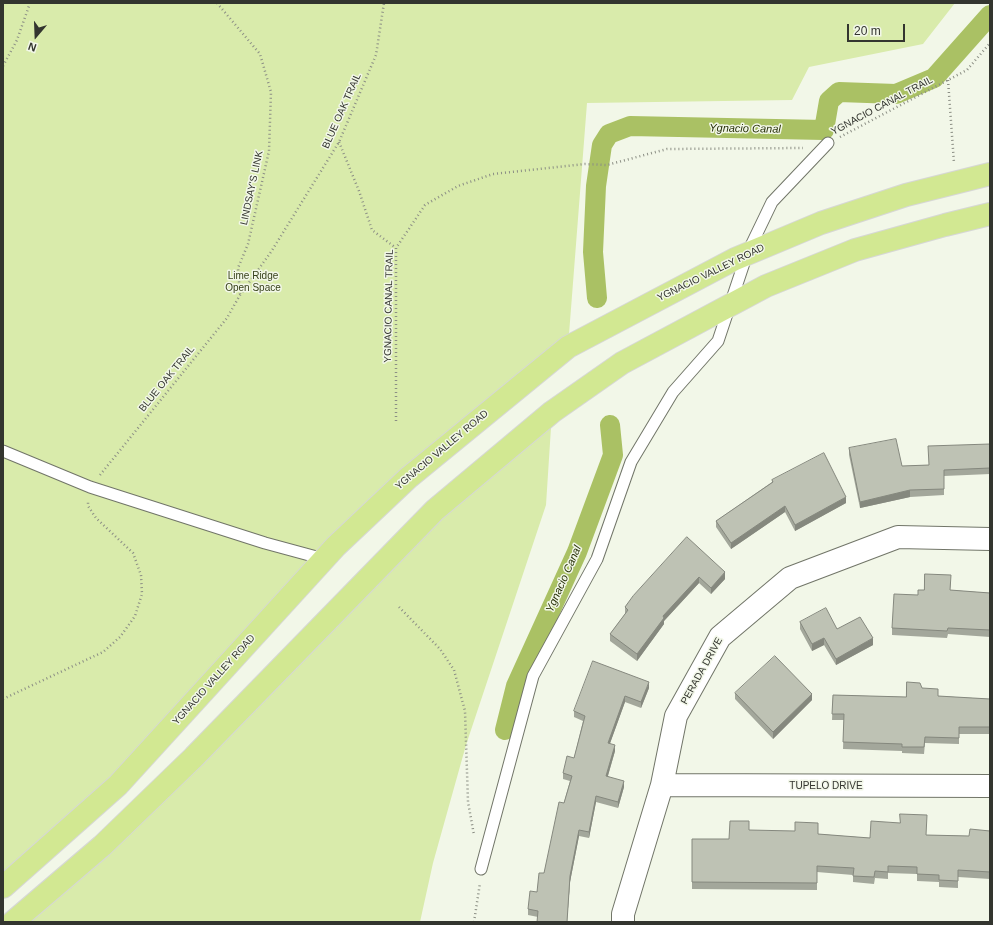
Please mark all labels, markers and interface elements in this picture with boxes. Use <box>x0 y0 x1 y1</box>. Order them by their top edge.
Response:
north arrow <box>16 16 56 56</box>
scale bar <box>849 16 907 42</box>
text: 20 m <box>854 24 881 38</box>
text: N <box>26 40 38 54</box>
street label: BLUE OAK TRAIL <box>320 71 364 151</box>
street label: YGNACIO CANAL TRAIL <box>829 74 935 138</box>
water label: Ygnacio Canal <box>709 122 781 136</box>
street label: LINDSAY'S LINK <box>238 150 266 226</box>
street label: YGNACIO VALLEY ROAD <box>656 242 766 304</box>
street label: YGNACIO CANAL TRAIL <box>382 249 396 363</box>
park label: Lime Ridge Open Space <box>225 270 281 294</box>
street label: BLUE OAK TRAIL <box>137 344 197 414</box>
street label: YGNACIO VALLEY ROAD <box>393 408 491 492</box>
water label: Ygnacio Canal <box>543 544 585 614</box>
street label: YGNACIO VALLEY ROAD <box>170 632 258 728</box>
street label: PERADA DRIVE <box>679 636 725 706</box>
street label: TUPELO DRIVE <box>789 780 863 792</box>

